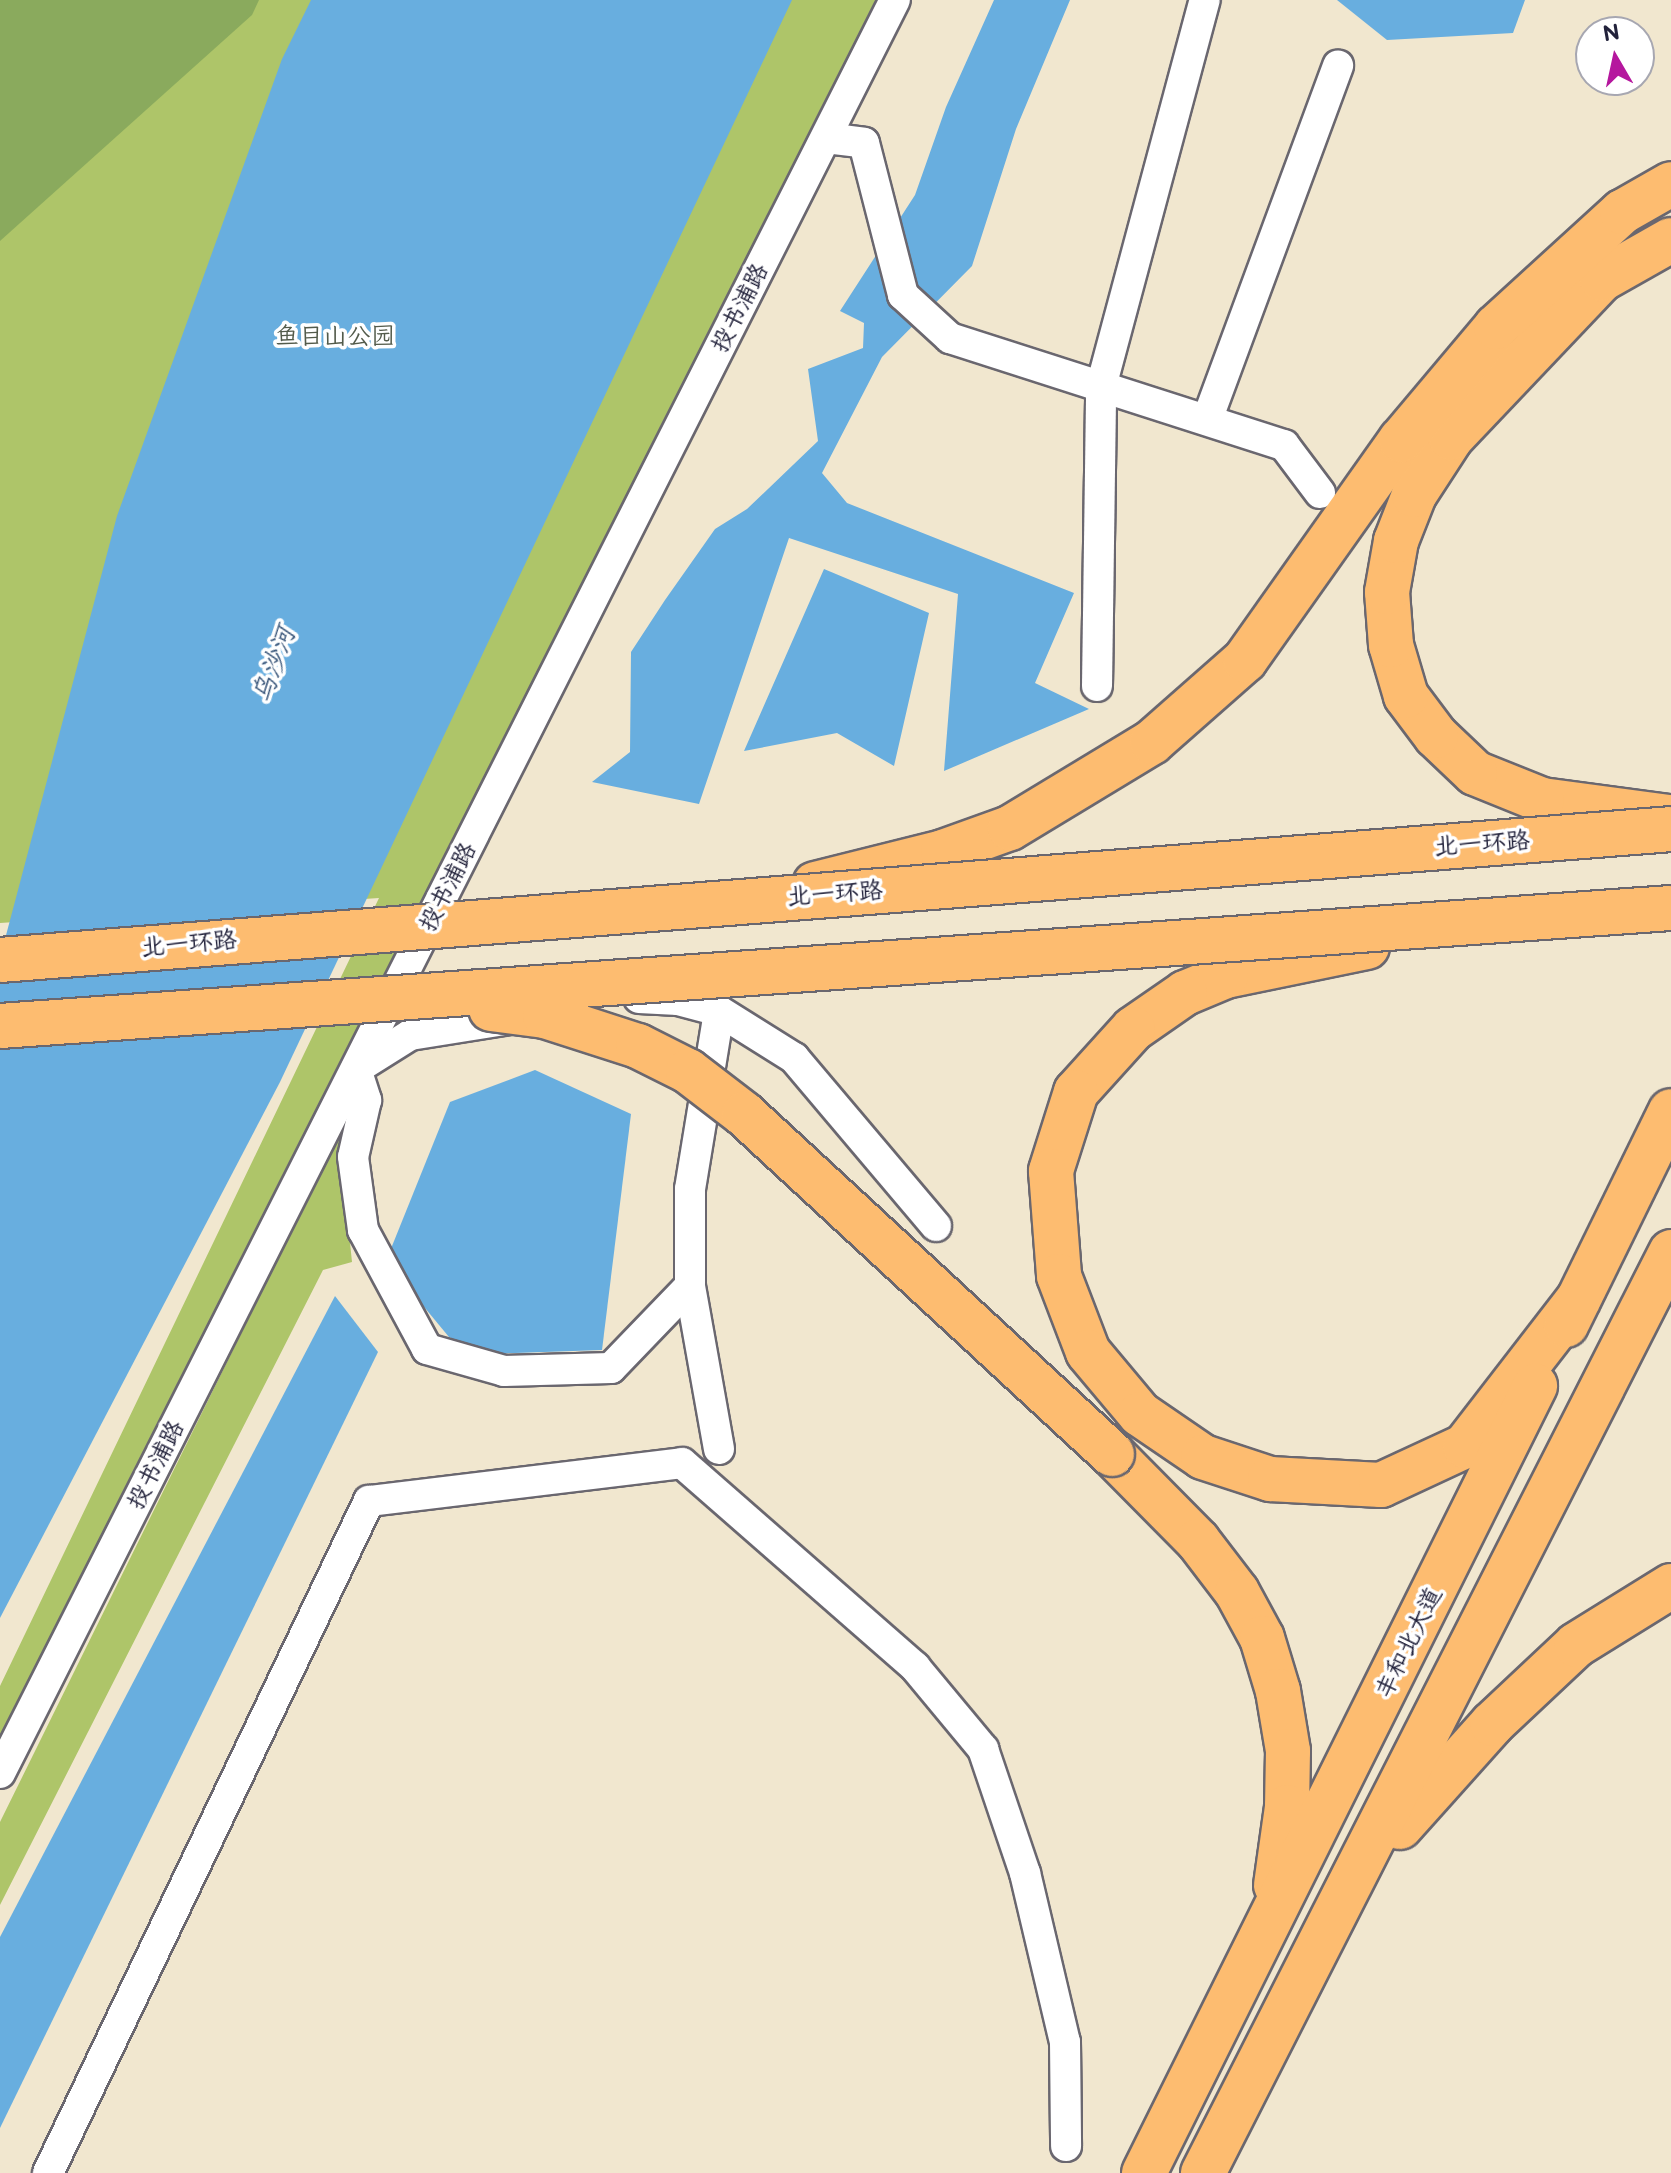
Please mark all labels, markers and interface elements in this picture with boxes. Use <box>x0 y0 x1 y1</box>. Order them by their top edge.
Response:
north arrow <box>1575 16 1655 96</box>
text: N <box>1601 19 1622 48</box>
street label: 投书浦路 <box>705 259 775 357</box>
park label: 鱼目山公园 <box>275 323 395 351</box>
water label: 乌沙河 <box>247 623 303 707</box>
street label: 北一环路 <box>1433 826 1531 862</box>
street label: 投书浦路 <box>413 838 483 936</box>
street label: 北一环路 <box>786 876 884 912</box>
street label: 北一环路 <box>140 925 238 963</box>
street label: 投书浦路 <box>121 1416 191 1514</box>
street label: 丰和北大道 <box>1370 1583 1448 1703</box>

